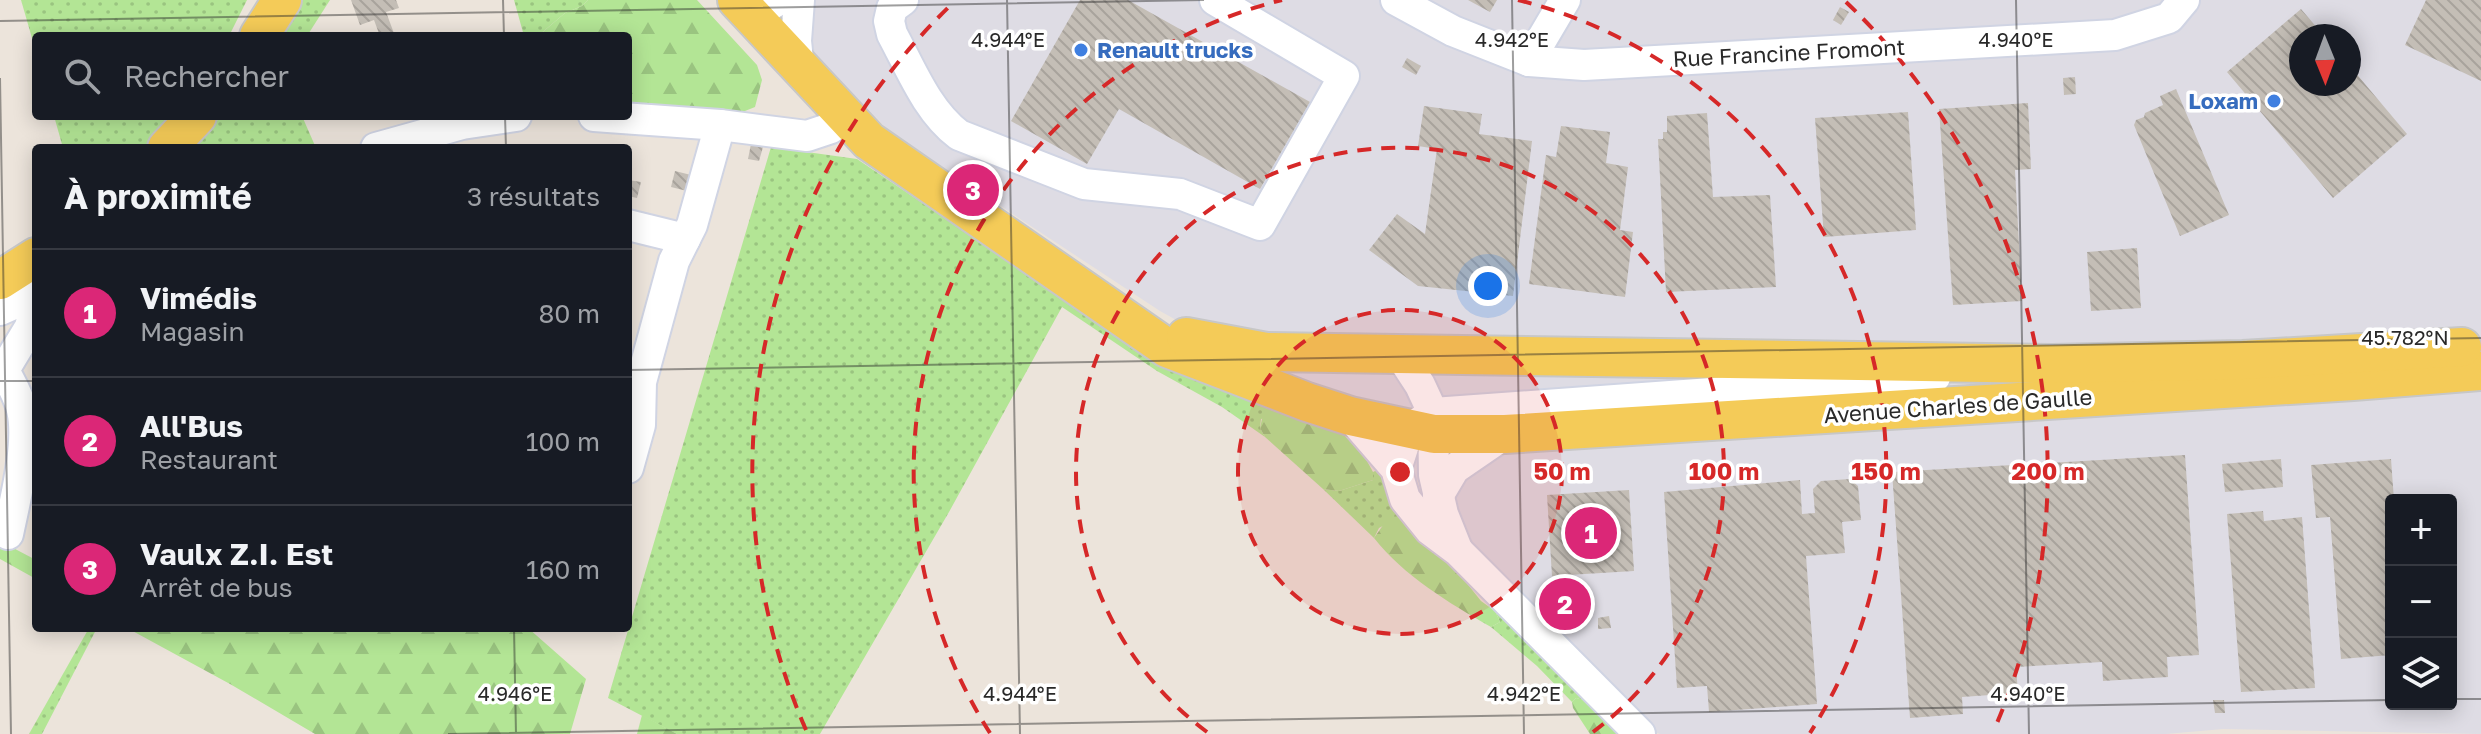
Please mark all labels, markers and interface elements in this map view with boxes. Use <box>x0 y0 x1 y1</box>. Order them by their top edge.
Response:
north arrow <box>2289 24 2361 96</box>
text: 4.944°E <box>971 27 1045 51</box>
text: 4.942°E <box>1475 27 1549 51</box>
text: 4.940°E <box>1979 27 2053 51</box>
search box <box>32 32 632 120</box>
street label: Rue Francine Fromont <box>1672 33 1906 72</box>
place label: Renault trucks <box>1097 36 1253 63</box>
marker: Renault trucks <box>1072 41 1090 59</box>
icon: search <box>60 54 104 98</box>
text: Rechercher <box>124 58 289 94</box>
place label: Loxam <box>2188 87 2258 114</box>
marker: Loxam <box>2265 92 2283 110</box>
pin: 3 <box>947 160 999 220</box>
text: À proximité <box>64 176 252 216</box>
text: 3 résultats <box>467 181 600 212</box>
your location <box>1468 266 1508 306</box>
text: Vimédis <box>140 280 257 316</box>
text: 1 <box>83 298 97 329</box>
text: 80 m <box>539 298 600 329</box>
text: Magasin <box>140 316 244 347</box>
text: 45.782°N <box>2361 325 2449 349</box>
street label: Avenue Charles de Gaulle <box>1823 383 2093 428</box>
text: All'Bus <box>140 408 243 444</box>
text: 2 <box>82 426 98 457</box>
text: 100 m <box>526 426 600 457</box>
text: Restaurant <box>140 444 278 475</box>
text: 50 m <box>1533 456 1591 485</box>
text: 100 m <box>1689 456 1759 485</box>
text: 150 m <box>1851 456 1921 485</box>
text: 200 m <box>2012 456 2084 485</box>
centre of rings <box>1386 458 1414 486</box>
map controls <box>2385 494 2457 710</box>
button: + <box>2385 494 2457 566</box>
pin: 1 <box>1565 503 1617 563</box>
text: Vaulx Z.I. Est <box>140 536 333 572</box>
text: 3 <box>82 554 98 585</box>
text: 160 m <box>526 554 600 585</box>
button: − <box>2385 566 2457 638</box>
text: Arrêt de bus <box>140 572 293 603</box>
pin: 2 <box>1539 574 1591 634</box>
button: layers <box>2385 638 2457 710</box>
text: 4.946°E <box>478 681 552 705</box>
text: 4.944°E <box>983 681 1057 705</box>
text: 4.942°E <box>1487 681 1561 705</box>
text: 4.940°E <box>1991 681 2065 705</box>

